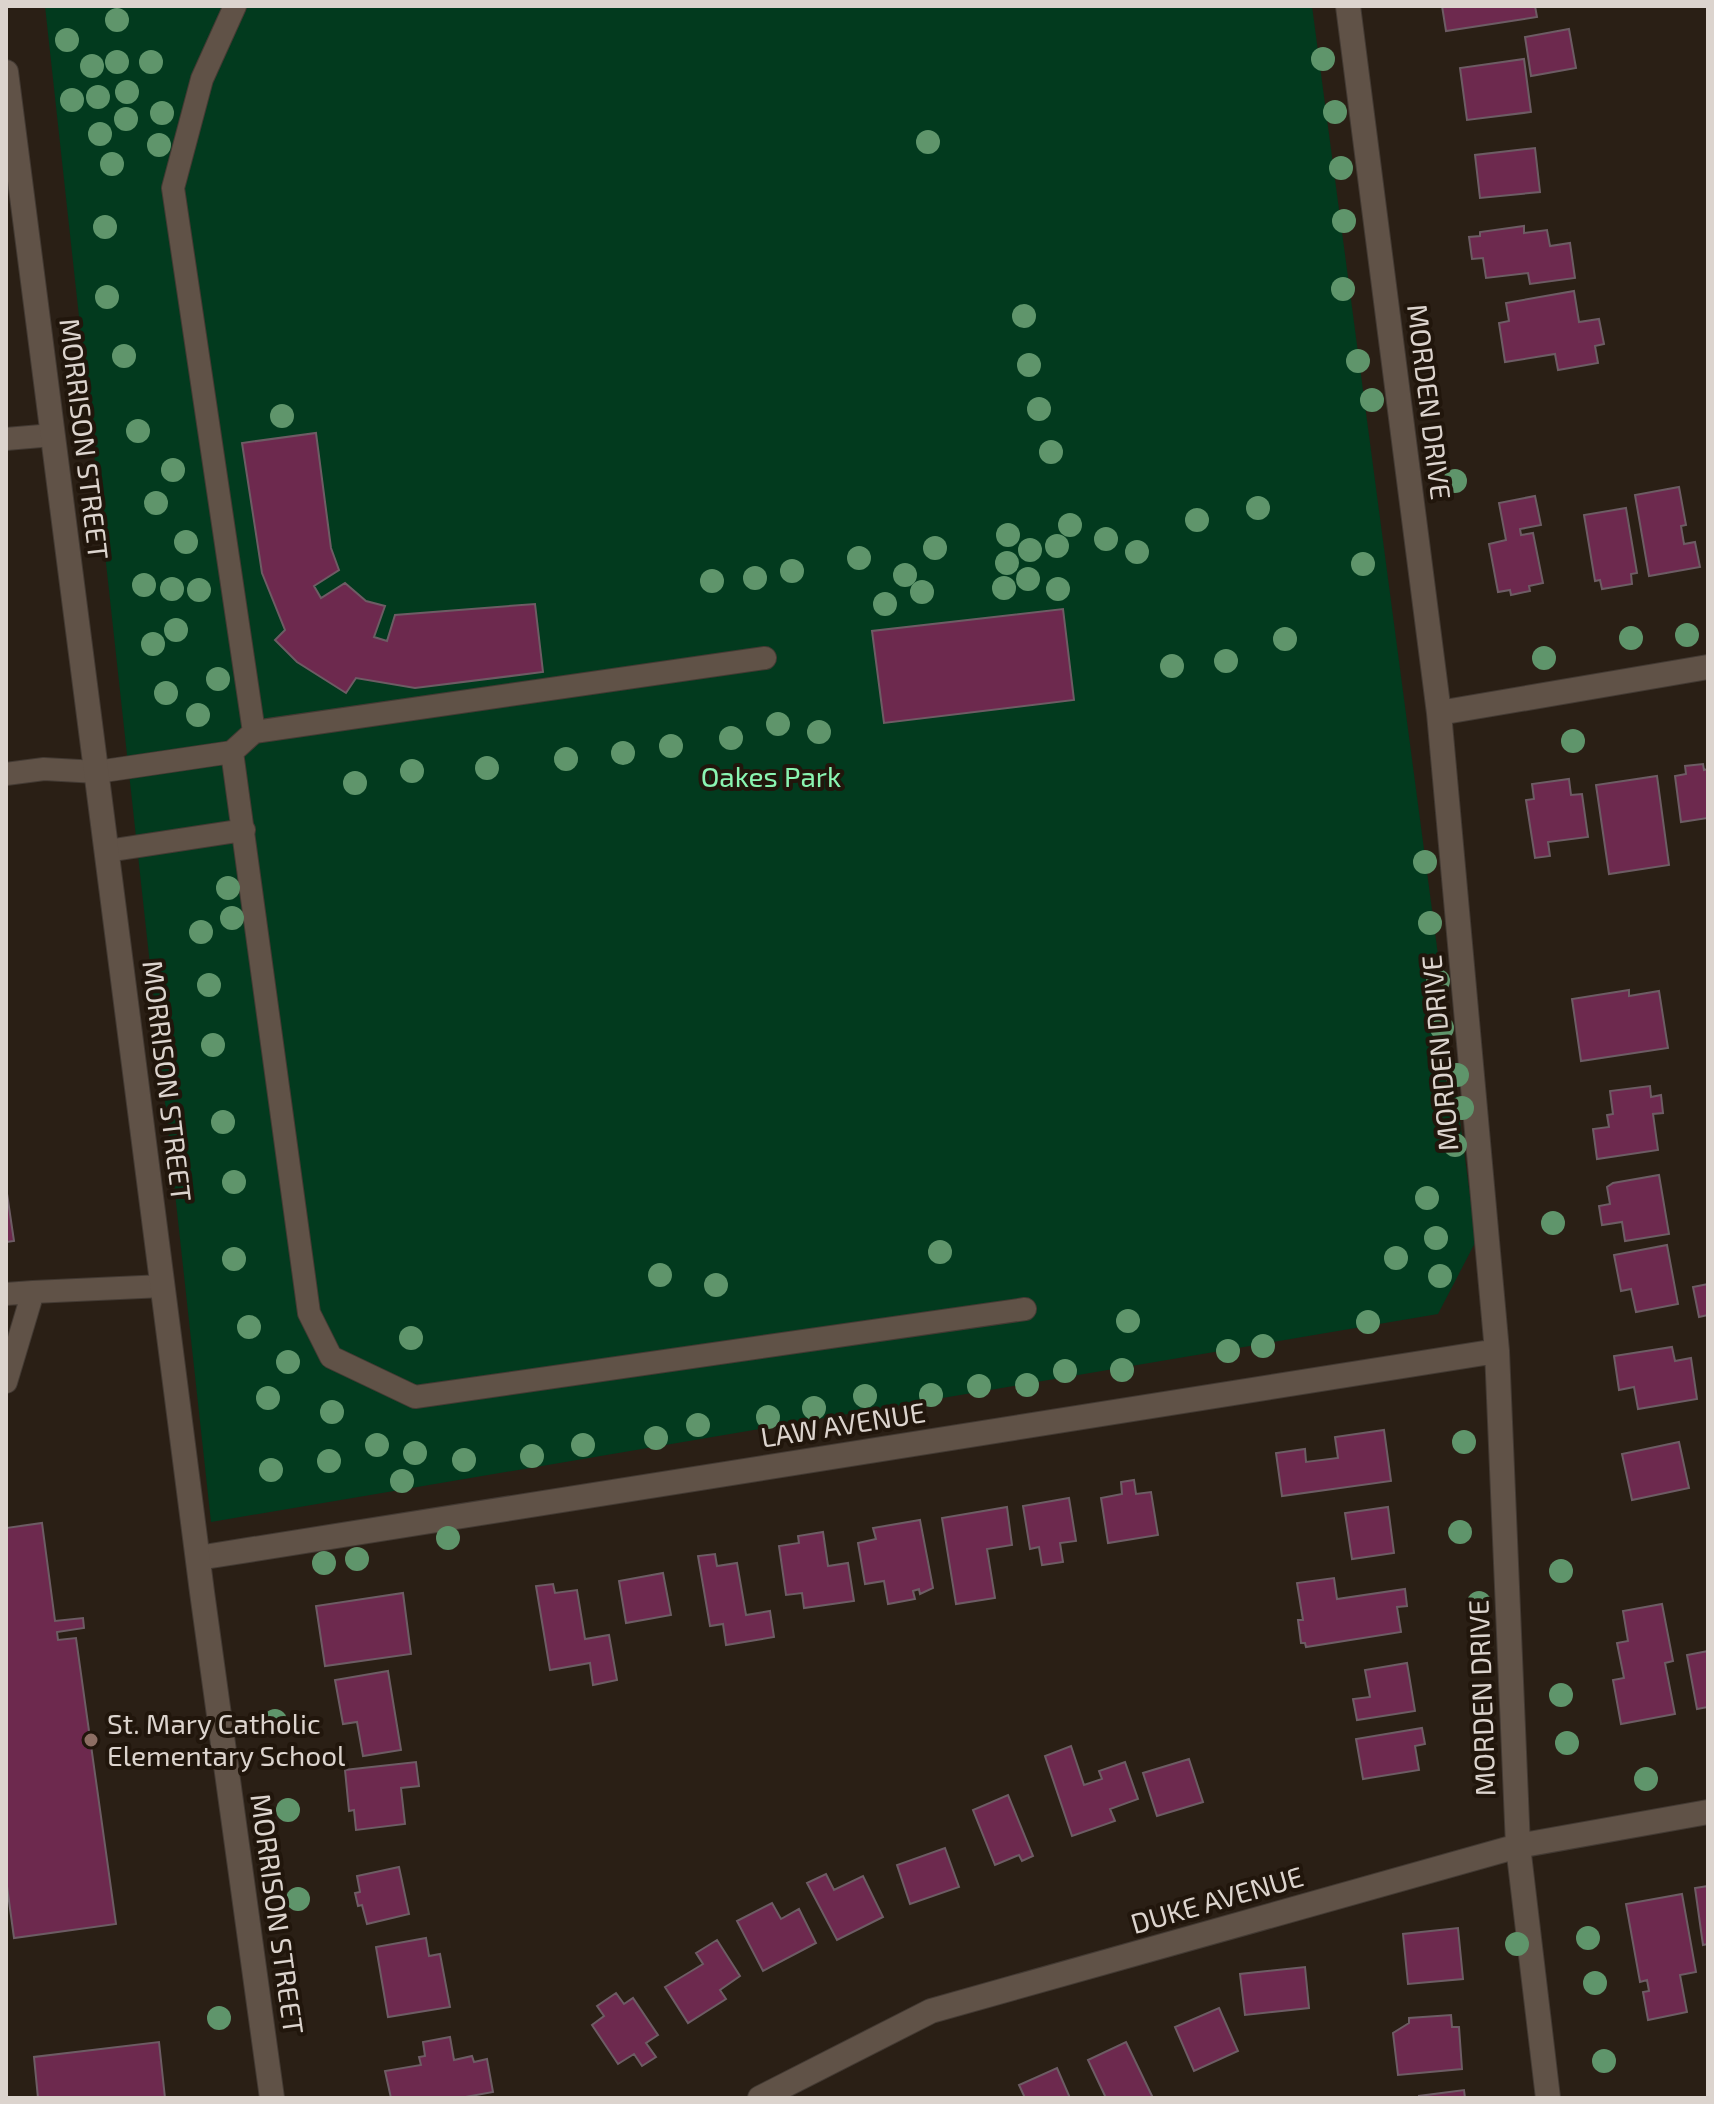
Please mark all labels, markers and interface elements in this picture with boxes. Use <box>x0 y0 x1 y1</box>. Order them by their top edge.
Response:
street label: MORDEN DRIVE <box>1401 302 1459 502</box>
street label: MORRISON STREET <box>53 316 117 561</box>
park label: Oakes Park <box>701 759 841 793</box>
street label: MORDEN DRIVE <box>1413 954 1465 1153</box>
street label: MORRISON STREET <box>136 958 200 1203</box>
street label: LAW AVENUE <box>758 1394 928 1454</box>
street label: MORDEN DRIVE <box>1461 1599 1501 1797</box>
place label: St. Mary Catholic Elementary School <box>107 1706 346 1772</box>
marker: St. Mary Catholic Elementary School <box>82 1731 100 1749</box>
street label: MORRISON STREET <box>244 1791 312 2036</box>
street label: DUKE AVENUE <box>1126 1858 1307 1940</box>

